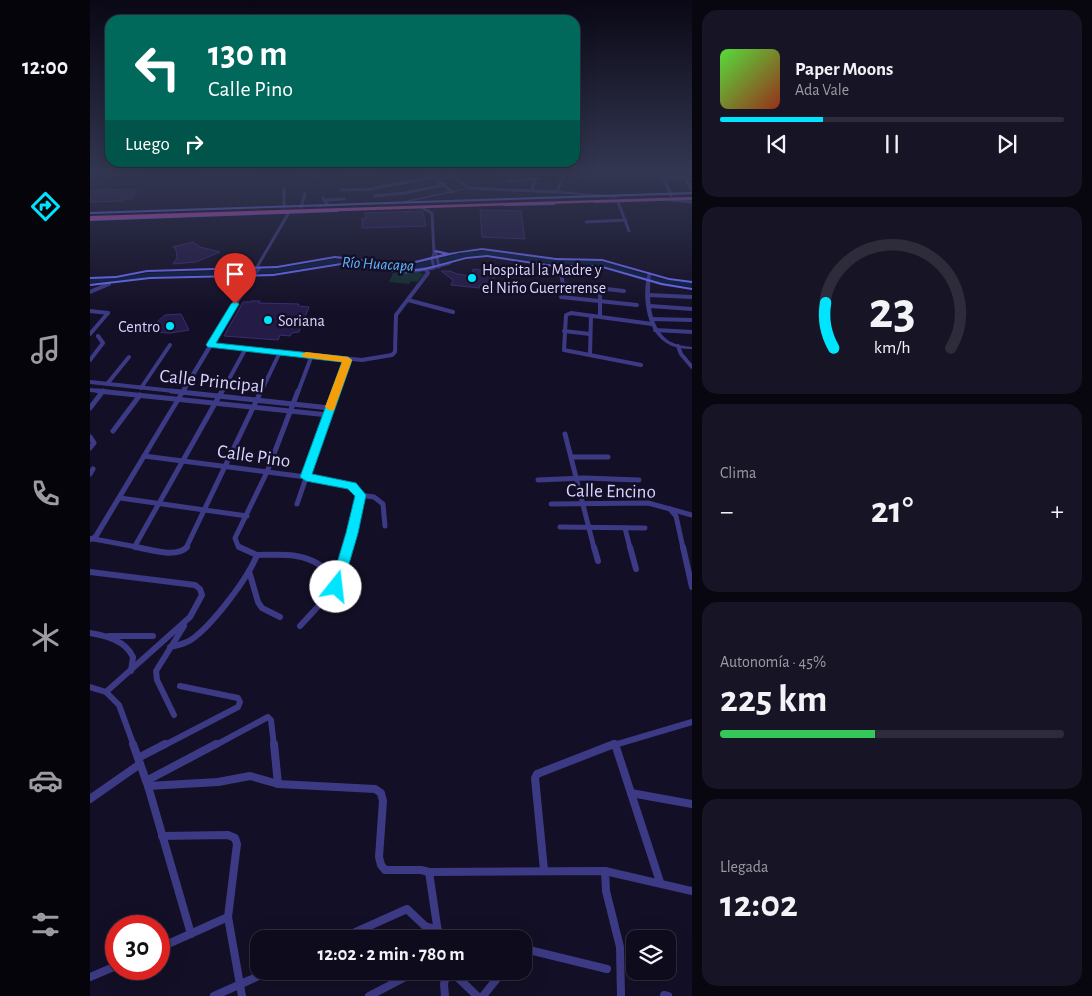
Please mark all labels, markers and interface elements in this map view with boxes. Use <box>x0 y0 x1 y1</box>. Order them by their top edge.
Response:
icon: left <box>125 35 190 100</box>
text: 130 m <box>208 37 287 72</box>
text: 12:00 <box>22 56 68 78</box>
text: Paper Moons <box>795 60 893 79</box>
text: Calle Pino <box>208 78 293 100</box>
text: Ada Vale <box>795 82 849 98</box>
icon: right <box>180 130 208 158</box>
icon: previous <box>763 130 791 158</box>
icon: pause <box>878 130 906 158</box>
icon: next <box>993 130 1021 158</box>
text: Luego <box>125 135 170 154</box>
icon: directions <box>28 189 63 224</box>
pin <box>214 253 256 304</box>
water label: Río Huacapa <box>341 254 414 275</box>
icon: arrive <box>221 260 249 288</box>
place label: Hospital la Madre y el Niño Guerrerense <box>482 262 606 296</box>
marker: Hospital la Madre y el Niño Guerrerense <box>466 272 478 284</box>
text: 23 <box>869 285 915 337</box>
place label: Soriana <box>278 313 325 329</box>
marker: Soriana <box>262 314 274 326</box>
place label: Centro <box>118 319 160 335</box>
marker: Centro <box>164 320 176 332</box>
icon: music <box>28 332 63 367</box>
text: km/h <box>874 339 910 357</box>
street label: Calle Principal <box>159 367 265 396</box>
street label: Calle Pino <box>216 442 292 471</box>
text: Clima <box>720 465 756 481</box>
icon: phone <box>28 476 63 511</box>
street label: Calle Encino <box>566 481 656 502</box>
text: 21° <box>871 492 913 530</box>
text: − <box>720 498 733 526</box>
text: + <box>1051 498 1064 526</box>
position arrow <box>309 560 361 612</box>
icon: climate <box>28 620 63 655</box>
text: Autonomía · 45% <box>720 654 826 670</box>
text: 225 km <box>720 681 827 719</box>
icon: car <box>28 763 63 798</box>
text: Llegada <box>720 859 768 875</box>
text: 12:02 <box>720 886 798 924</box>
icon: filters <box>28 907 63 942</box>
speed limit sign: 30 <box>105 915 170 980</box>
map controls <box>626 930 676 980</box>
button: layers <box>626 930 676 980</box>
text: 12:02 · 2 min · 780 m <box>317 945 465 964</box>

